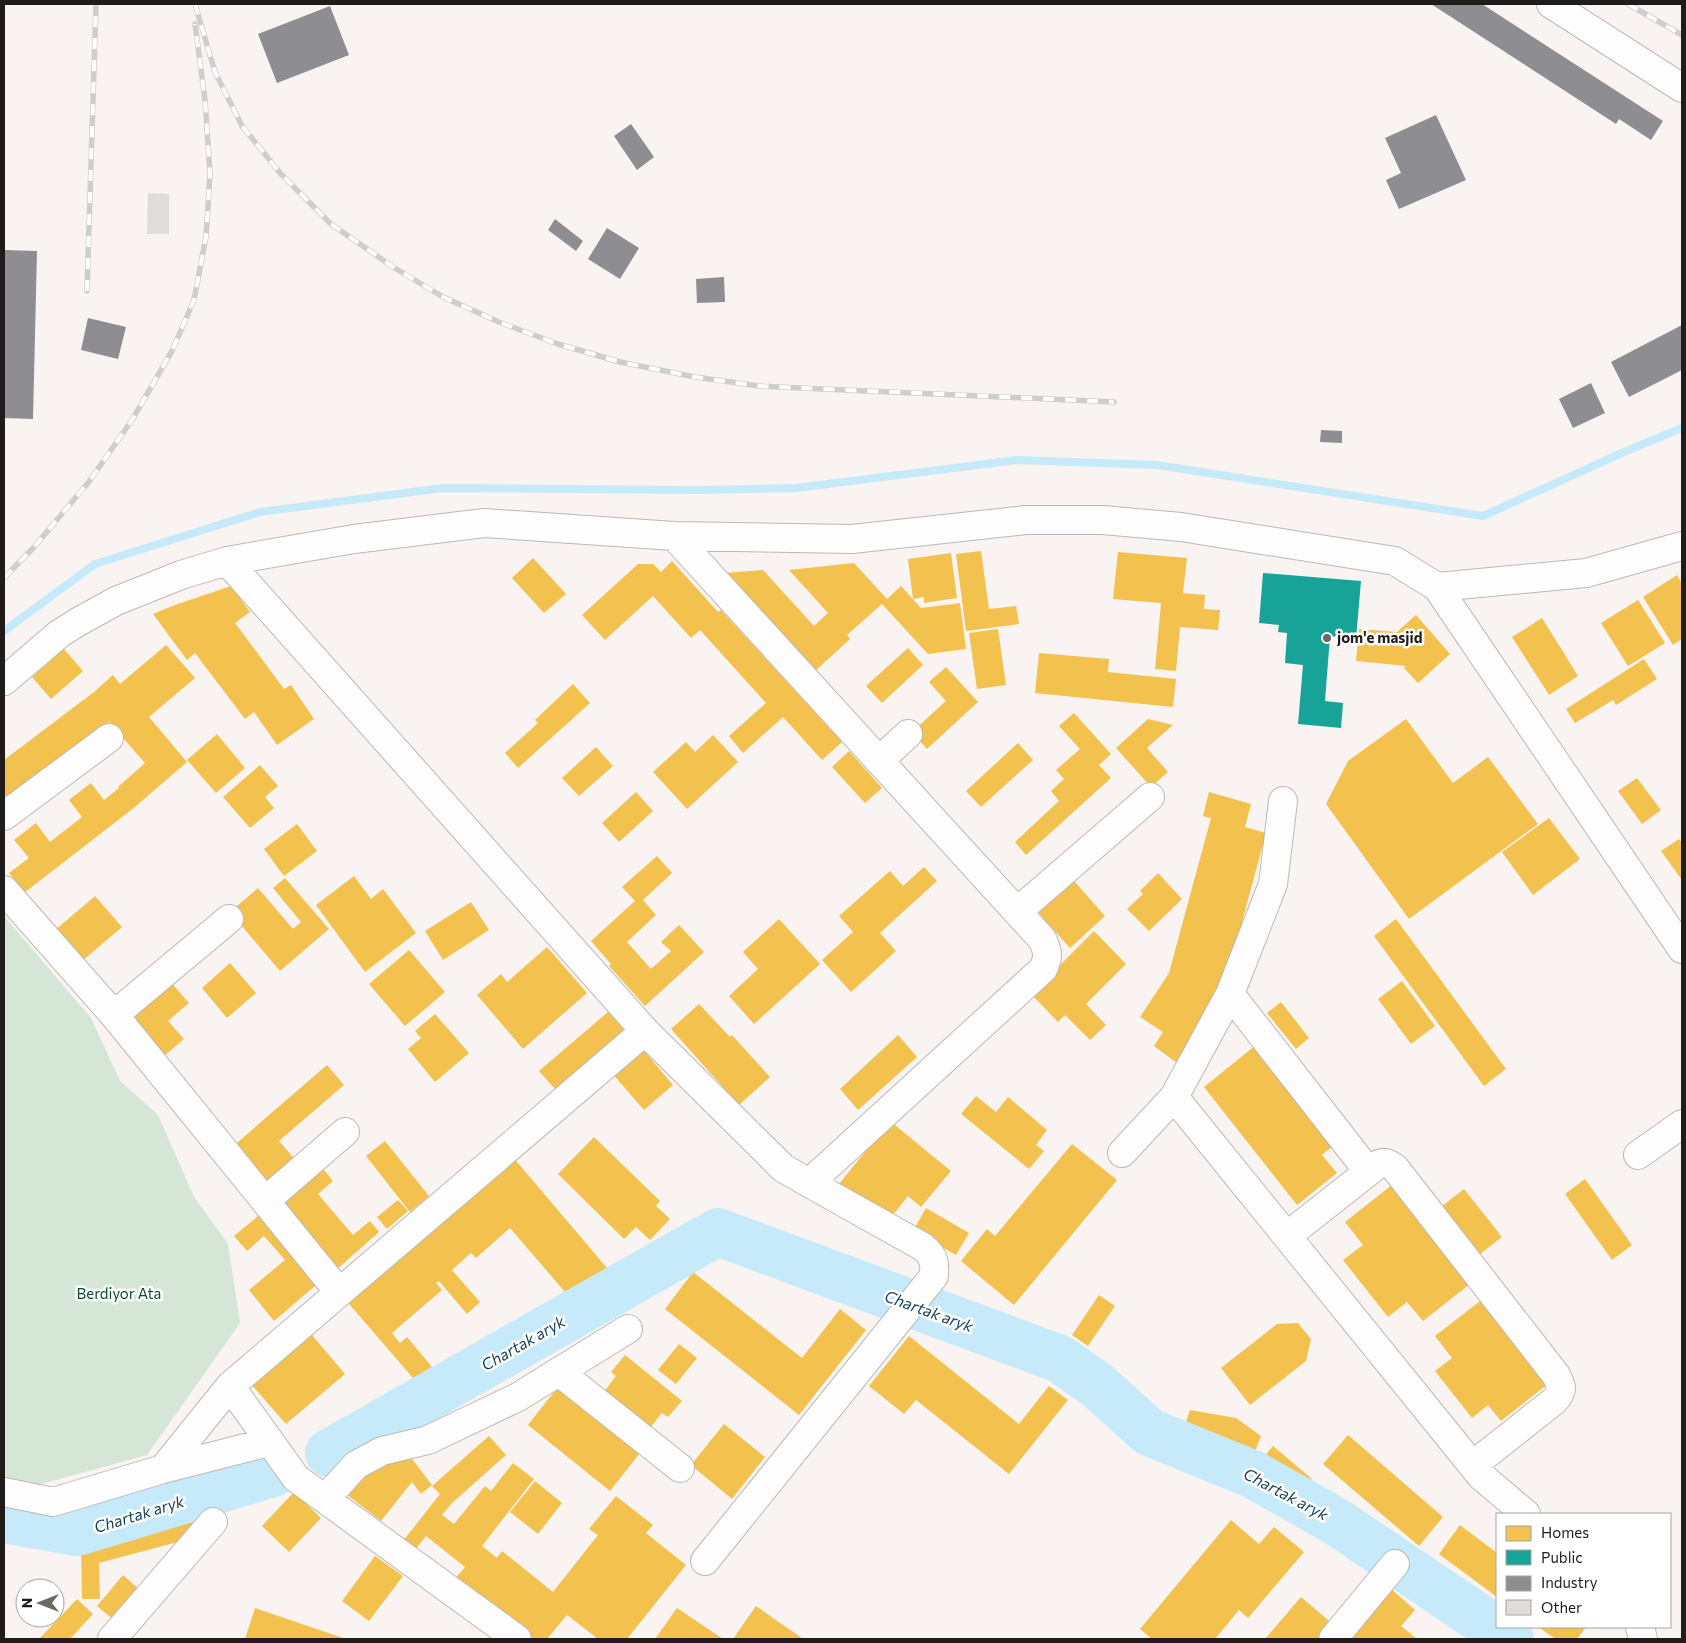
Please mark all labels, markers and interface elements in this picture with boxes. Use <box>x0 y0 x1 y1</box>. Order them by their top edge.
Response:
place label: jom'e masjid <box>1336 628 1422 646</box>
marker: jom'e masjid <box>1321 632 1333 644</box>
park label: Berdiyor Ata <box>77 1284 161 1302</box>
water label: Chartak aryk <box>882 1286 977 1336</box>
water label: Chartak aryk <box>478 1311 568 1374</box>
water label: Chartak aryk <box>1241 1463 1332 1524</box>
water label: Chartak aryk <box>91 1491 187 1536</box>
legend <box>1496 1513 1671 1628</box>
text: Homes <box>1541 1523 1589 1541</box>
text: Public <box>1541 1548 1583 1566</box>
text: Industry <box>1541 1573 1598 1591</box>
north arrow <box>15 1578 65 1628</box>
text: N <box>18 1598 35 1608</box>
text: Other <box>1541 1598 1582 1616</box>

